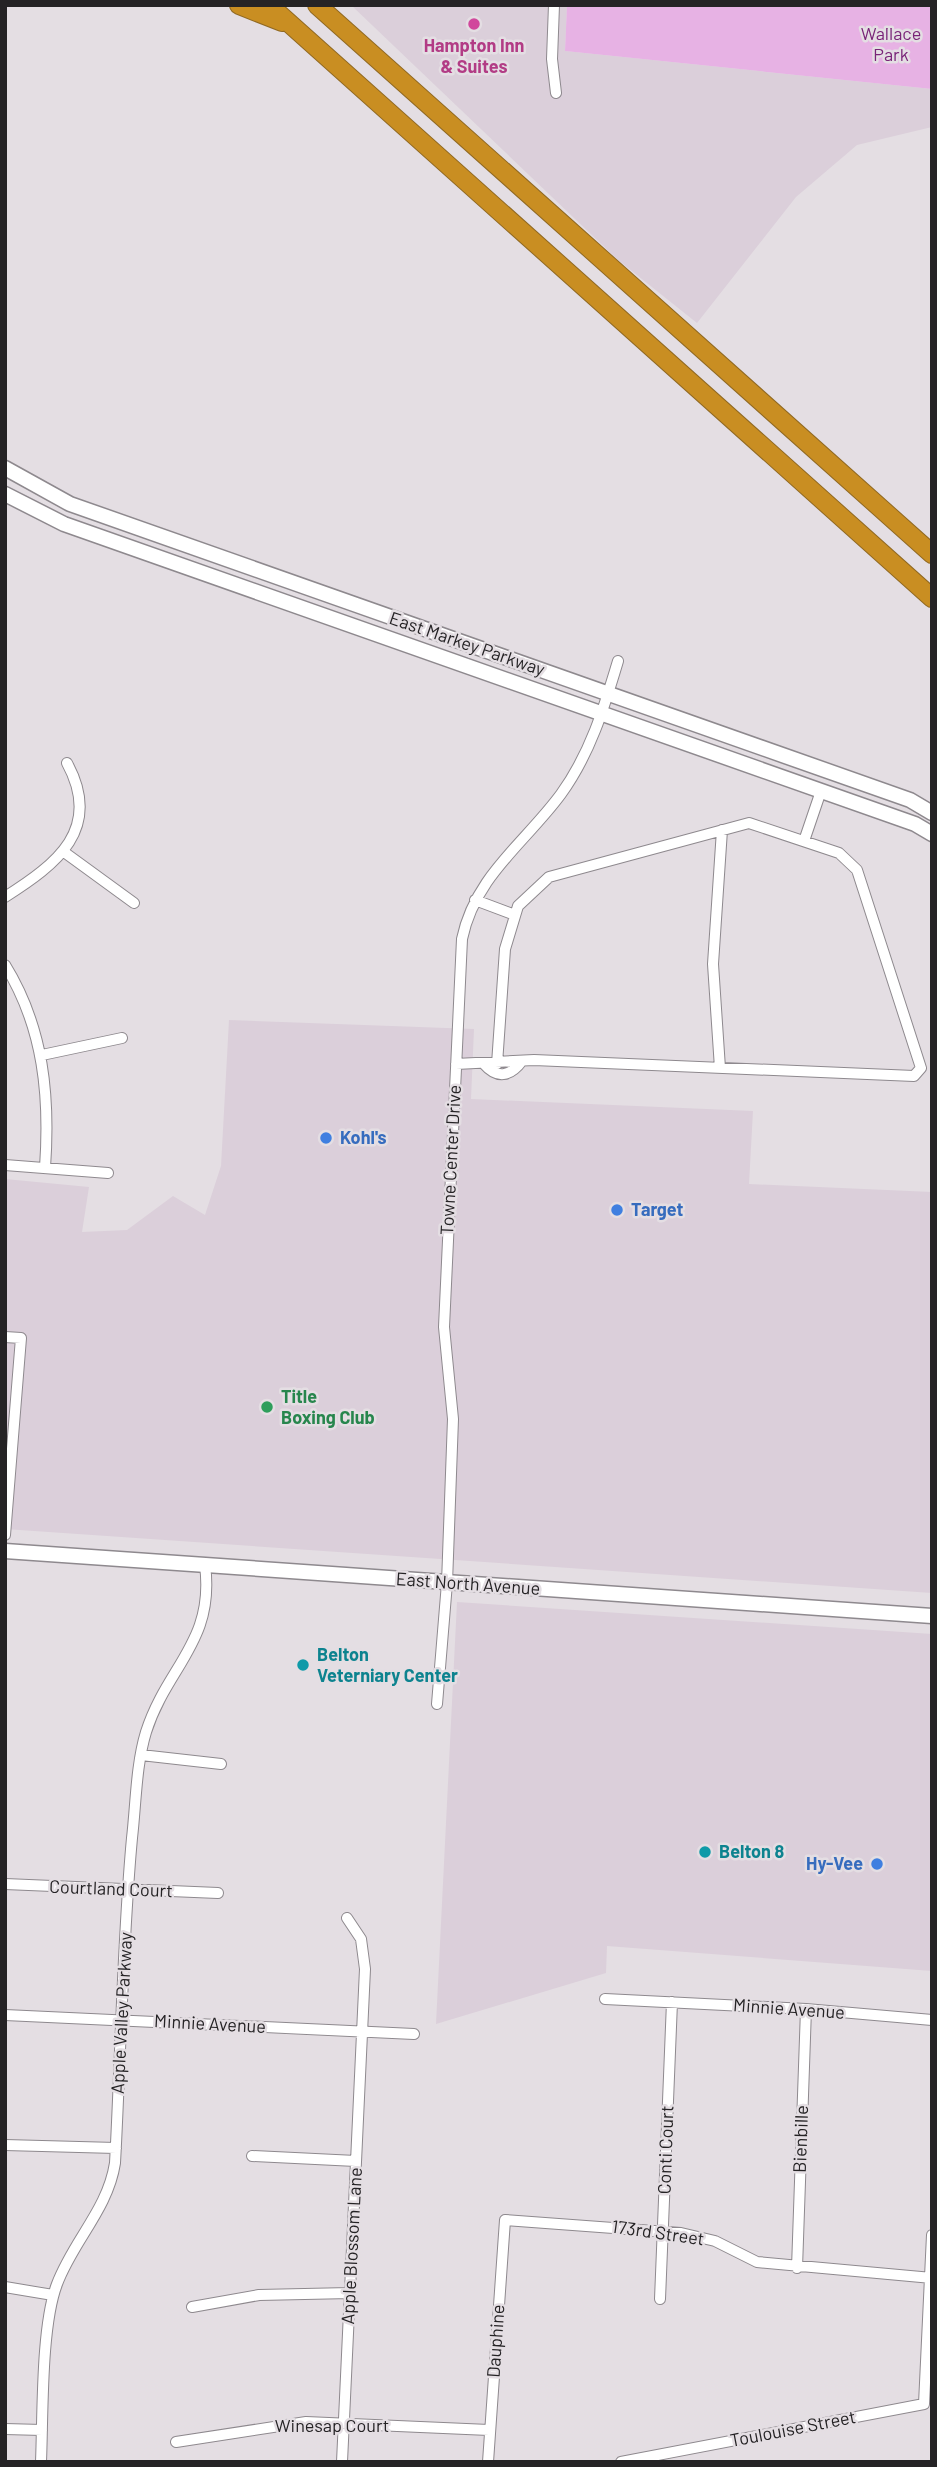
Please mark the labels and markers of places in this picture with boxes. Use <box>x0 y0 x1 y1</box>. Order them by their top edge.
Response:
marker: Hampton Inn & Suites <box>466 16 482 32</box>
place label: Hampton Inn & Suites <box>424 34 524 77</box>
place label: Kohl's <box>340 1126 387 1148</box>
marker: Kohl's <box>318 1130 334 1146</box>
place label: Target <box>631 1198 683 1220</box>
marker: Target <box>609 1202 625 1218</box>
place label: Title Boxing Club <box>281 1385 375 1428</box>
marker: Title Boxing Club <box>259 1399 275 1415</box>
place label: Belton Veterniary Center <box>317 1643 458 1686</box>
marker: Belton Veterniary Center <box>295 1657 311 1673</box>
place label: Belton 8 <box>719 1840 785 1862</box>
marker: Belton 8 <box>697 1844 713 1860</box>
place label: Hy-Vee <box>806 1852 863 1874</box>
marker: Hy-Vee <box>869 1856 885 1872</box>

